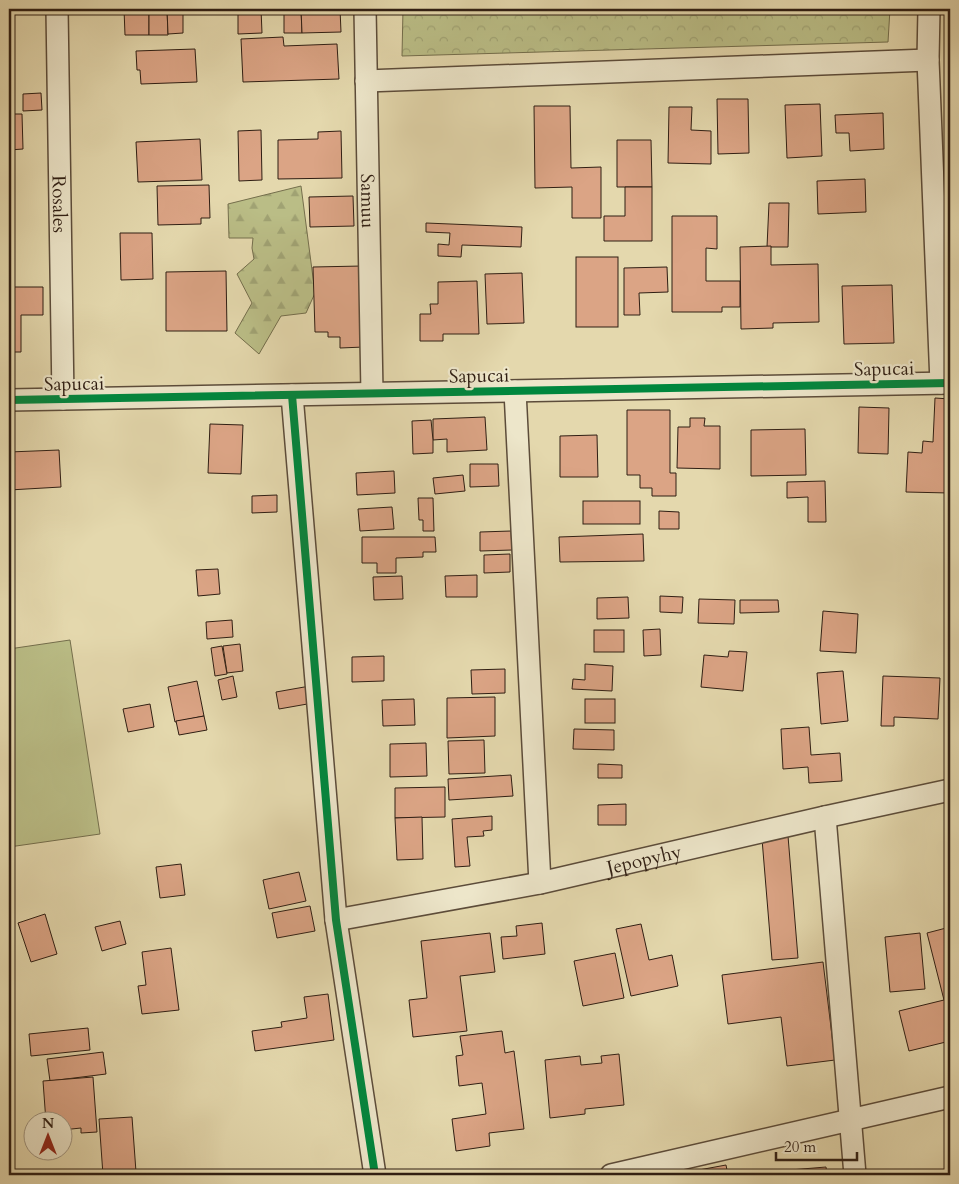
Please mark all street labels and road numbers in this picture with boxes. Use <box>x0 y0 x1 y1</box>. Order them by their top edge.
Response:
street label: Samuu <box>354 173 381 229</box>
street label: Rosales <box>46 175 72 233</box>
street label: Sapucai <box>854 355 914 383</box>
street label: Sapucai <box>449 362 509 390</box>
street label: Sapucai <box>44 370 104 398</box>
street label: Jepopyhy <box>601 839 684 882</box>

